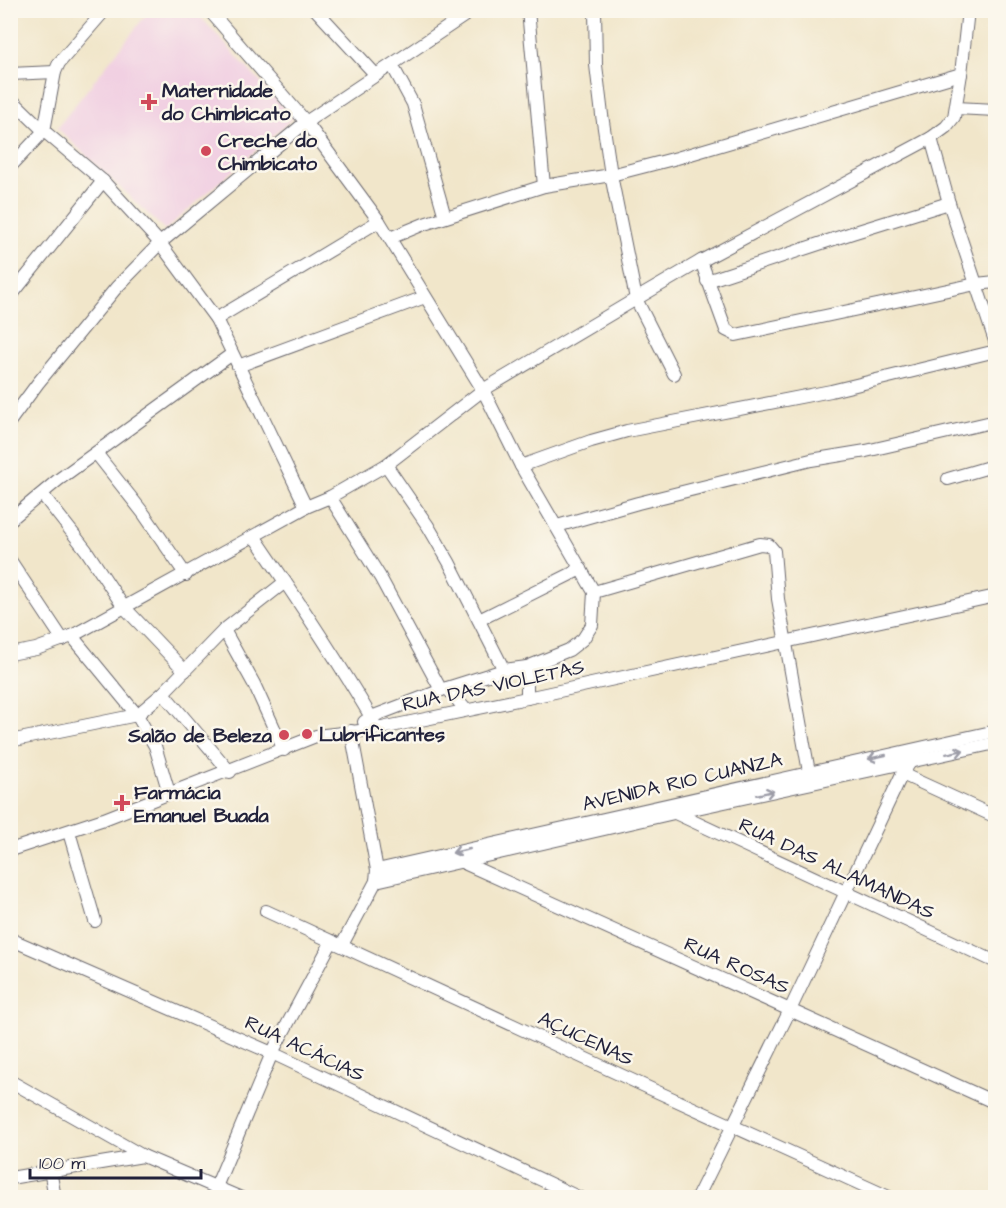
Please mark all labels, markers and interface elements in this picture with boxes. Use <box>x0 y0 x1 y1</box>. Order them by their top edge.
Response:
place label: Maternidade do Chimbicato <box>161 77 291 128</box>
marker: Maternidade do Chimbicato <box>140 93 158 111</box>
place label: Creche do Chimbicato <box>218 127 318 178</box>
marker: Creche do Chimbicato <box>199 144 213 158</box>
street label: RUA DAS VIOLETAS <box>399 653 587 719</box>
place label: Lubrificantes <box>319 721 445 749</box>
place label: Salão de Beleza <box>127 722 273 750</box>
marker: Lubrificantes <box>300 727 314 741</box>
marker: Salão de Beleza <box>277 728 291 742</box>
street label: AVENIDA RIO CUANZA <box>579 745 785 819</box>
one-way arrow <box>945 746 965 757</box>
one-way arrow <box>868 752 887 764</box>
place label: Farmácia Emanuel Buada <box>134 779 270 830</box>
one-way arrow <box>755 787 774 799</box>
marker: Farmácia Emanuel Buada <box>115 796 129 810</box>
street label: RUA DAS ALAMANDAS <box>734 811 939 927</box>
one-way arrow <box>452 846 471 858</box>
street label: RUA ROSAS <box>680 930 794 1002</box>
street label: AÇUCENAS <box>533 1005 638 1073</box>
street label: RUA ACÁCIAS <box>240 1009 369 1089</box>
scale bar <box>30 1142 201 1180</box>
text: 100 m <box>39 1151 85 1176</box>

